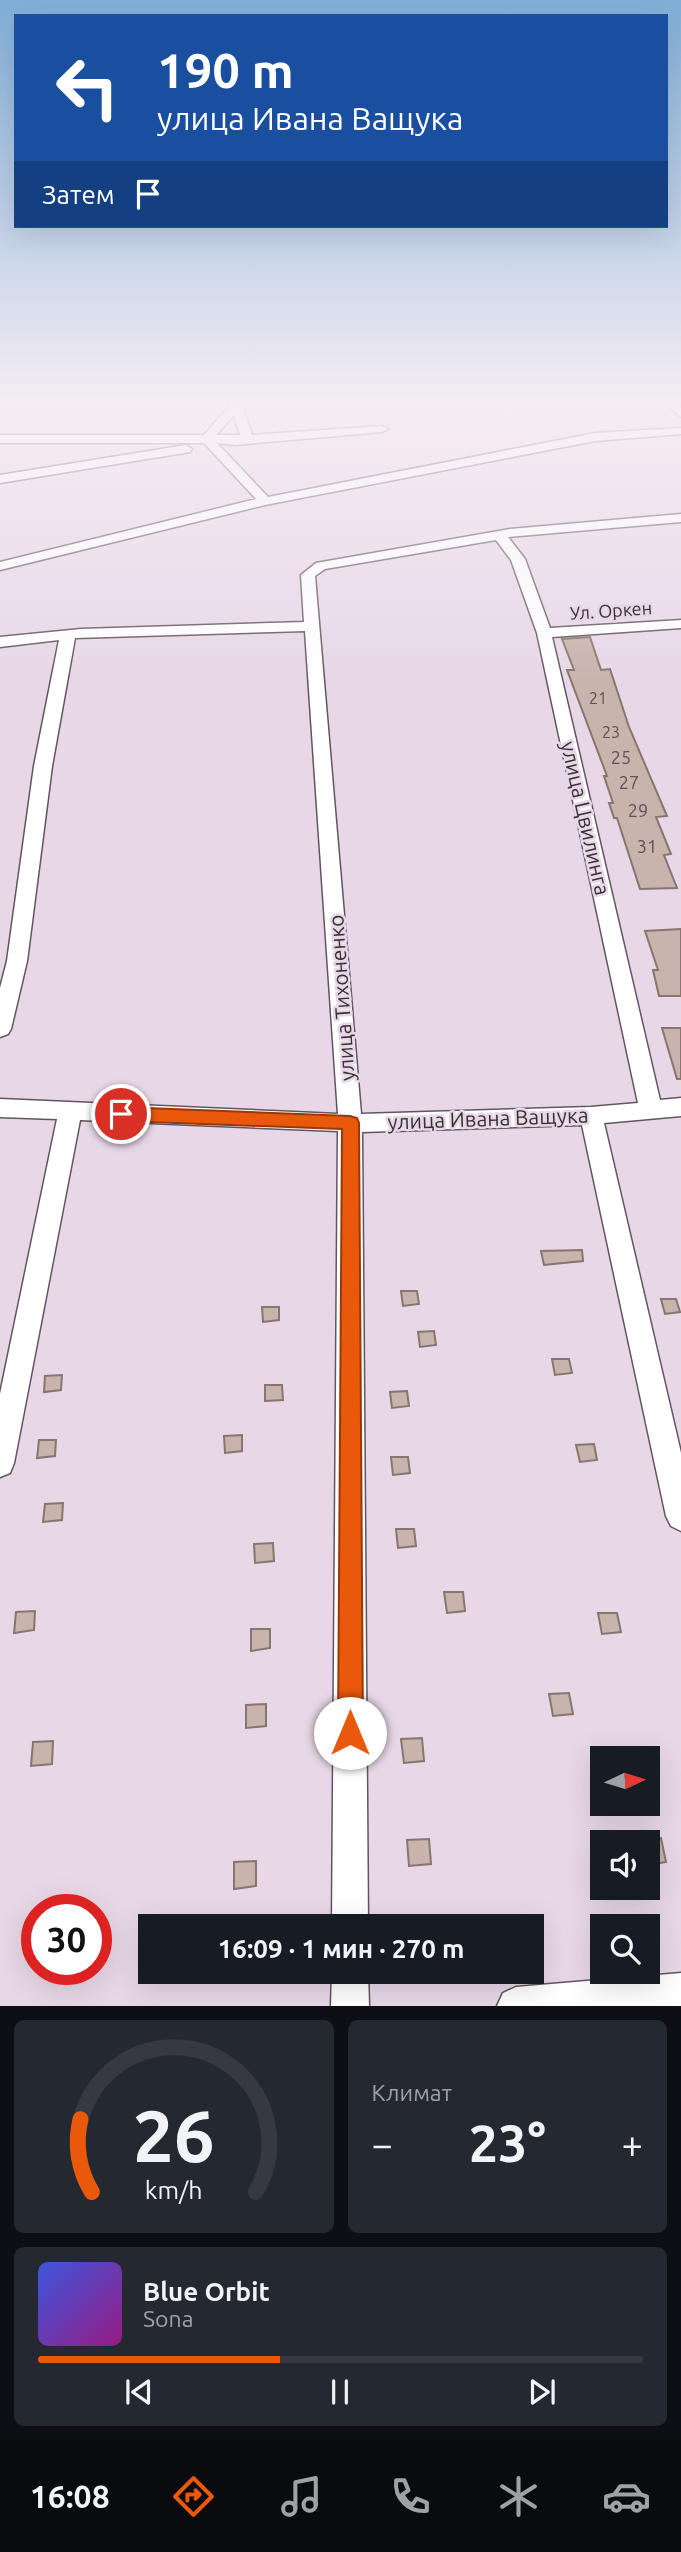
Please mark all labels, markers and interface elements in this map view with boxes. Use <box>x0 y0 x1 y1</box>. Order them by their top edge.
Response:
icon: left <box>42 42 133 133</box>
text: 190 m <box>157 42 294 97</box>
text: улица Ивана Ващука <box>157 100 463 136</box>
icon: arrive <box>129 175 167 213</box>
text: Затем <box>42 180 115 209</box>
street label: Ул. Оркен <box>569 597 653 623</box>
house number: 21 <box>589 689 607 707</box>
house number: 23 <box>602 723 620 741</box>
street label: улица Цвилинга <box>557 739 615 897</box>
house number: 25 <box>611 747 631 767</box>
house number: 27 <box>619 772 639 792</box>
house number: 29 <box>628 800 648 820</box>
house number: 31 <box>637 836 657 856</box>
street label: улица Тихоненко <box>323 914 359 1082</box>
pin <box>91 1084 151 1144</box>
icon: arrive <box>102 1095 140 1133</box>
street label: улица Ивана Ващука <box>387 1102 589 1134</box>
position arrow <box>313 1696 387 1770</box>
north arrow <box>590 1746 660 1816</box>
map controls <box>590 1746 660 1984</box>
button: sound <box>590 1830 660 1900</box>
speed limit sign: 30 <box>21 1894 112 1985</box>
button: search <box>590 1914 660 1984</box>
text: 16:09 · 1 мин · 270 m <box>218 1934 464 1963</box>
text: Климат <box>372 2080 452 2105</box>
text: 26 <box>133 2095 215 2177</box>
text: 23° <box>469 2114 546 2172</box>
text: − <box>372 2123 393 2165</box>
text: + <box>622 2123 643 2165</box>
text: km/h <box>145 2176 203 2204</box>
text: Blue Orbit <box>143 2277 270 2306</box>
text: Sona <box>143 2306 193 2331</box>
icon: previous <box>120 2373 158 2411</box>
icon: pause <box>321 2373 359 2411</box>
icon: next <box>523 2373 561 2411</box>
icon: directions <box>169 2472 218 2521</box>
icon: music <box>277 2472 326 2521</box>
icon: phone <box>386 2472 435 2521</box>
icon: climate <box>494 2472 543 2521</box>
icon: car <box>602 2472 651 2521</box>
text: 16:08 <box>30 2478 110 2514</box>

